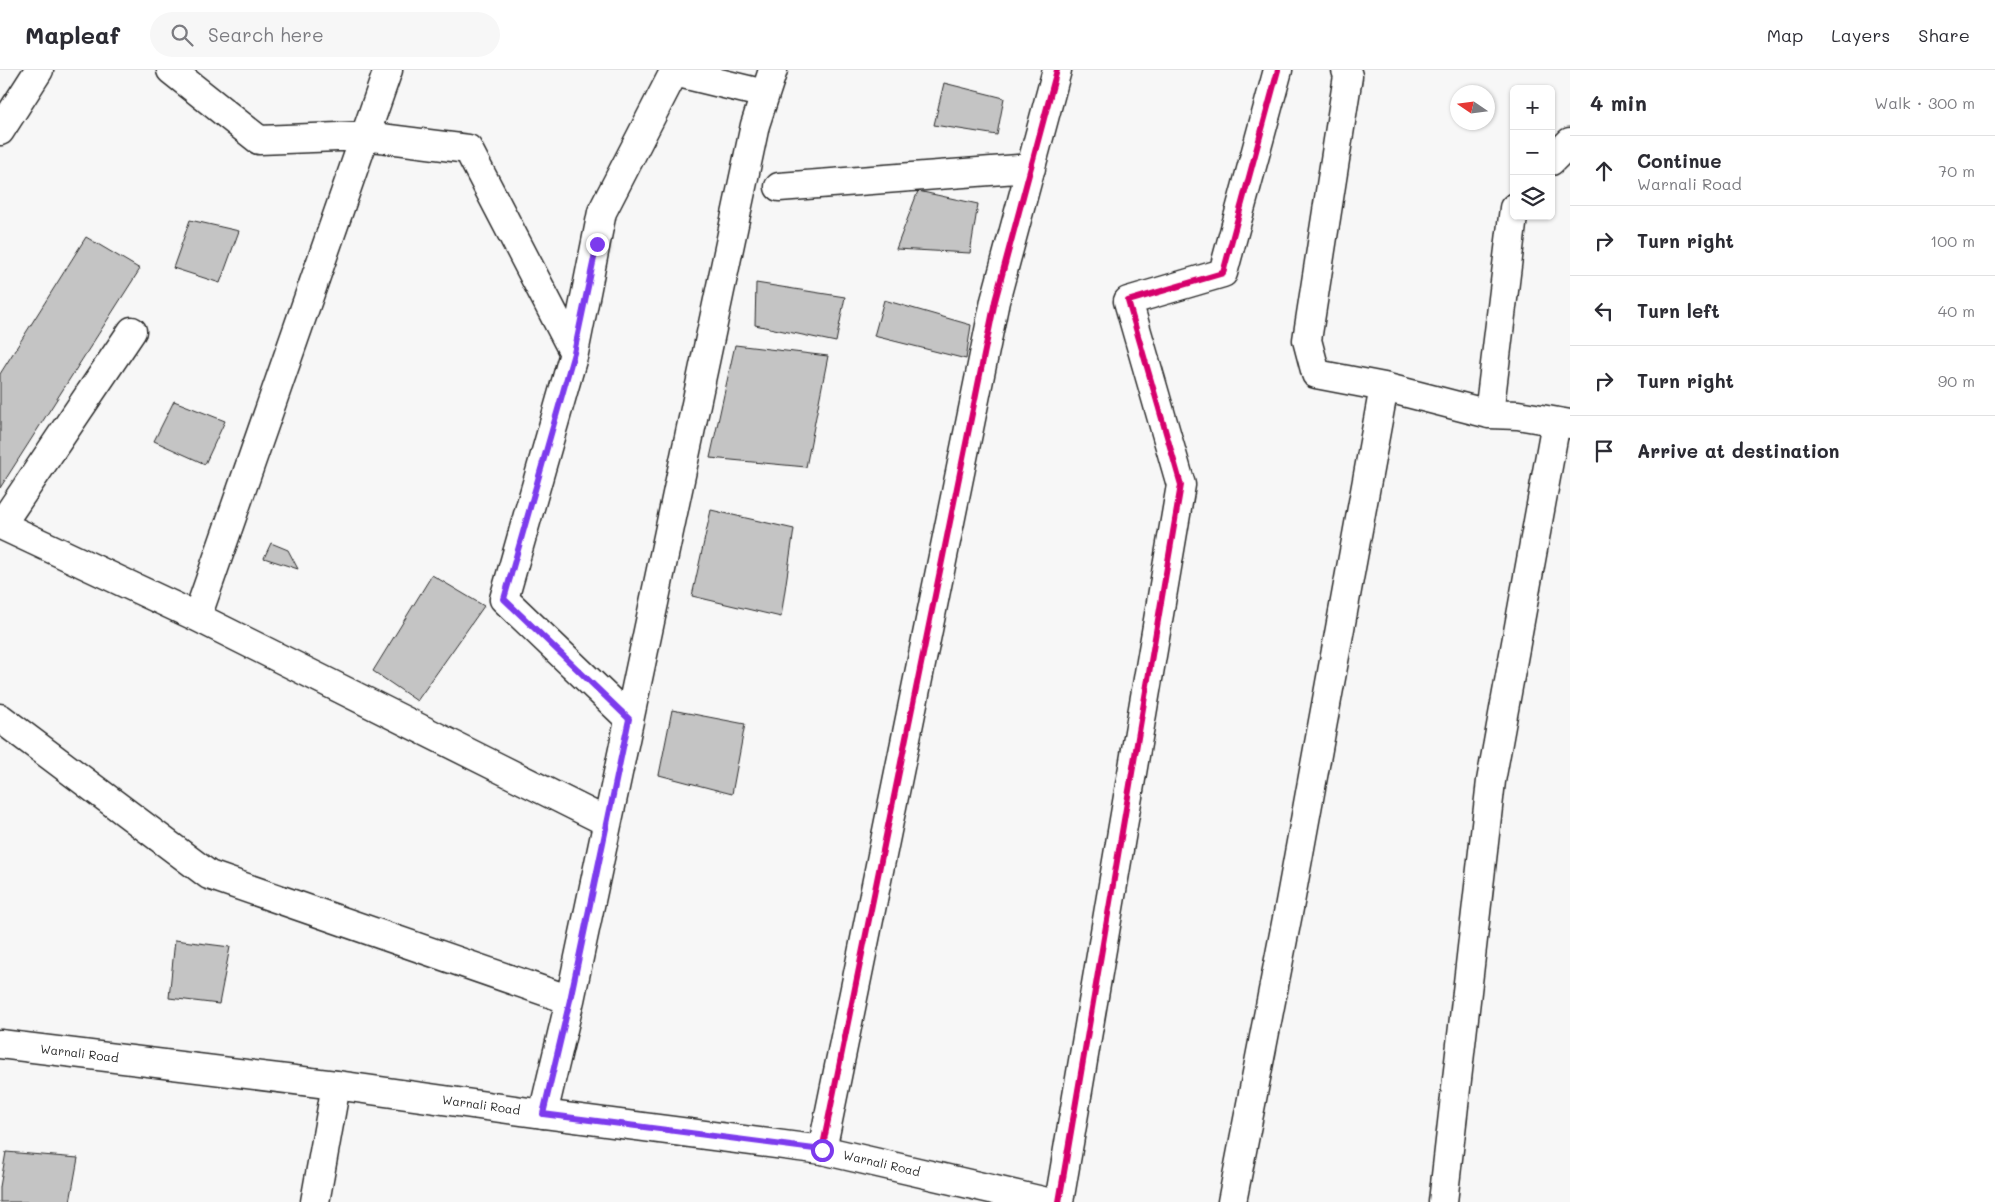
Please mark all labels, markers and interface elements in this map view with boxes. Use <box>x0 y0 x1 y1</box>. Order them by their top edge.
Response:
search box <box>150 12 500 57</box>
text: Mapleaf <box>25 19 120 50</box>
icon: search <box>168 21 196 49</box>
text: Search here <box>208 22 324 47</box>
text: Map <box>1767 23 1803 47</box>
text: Layers <box>1831 23 1890 47</box>
text: Share <box>1918 23 1970 47</box>
north arrow <box>1450 85 1495 130</box>
map controls <box>1510 85 1555 220</box>
button: + <box>1510 85 1555 130</box>
text: 4 min <box>1590 89 1647 116</box>
text: Walk · 300 m <box>1874 92 1975 113</box>
button: − <box>1510 130 1555 175</box>
text: Continue <box>1637 148 1722 173</box>
icon: ahead <box>1590 157 1618 185</box>
text: 70 m <box>1938 160 1975 181</box>
text: Warnali Road <box>1637 173 1742 194</box>
button: layers <box>1510 175 1555 220</box>
icon: right <box>1590 227 1618 255</box>
text: Turn right <box>1637 228 1734 253</box>
text: 100 m <box>1930 230 1975 251</box>
route end <box>586 233 609 256</box>
icon: left <box>1590 297 1618 325</box>
text: Turn left <box>1637 298 1720 323</box>
text: 40 m <box>1938 300 1975 321</box>
icon: right <box>1590 367 1618 395</box>
text: Turn right <box>1637 368 1734 393</box>
text: 90 m <box>1938 370 1975 391</box>
icon: arrive <box>1590 437 1618 465</box>
text: Arrive at destination <box>1637 438 1840 463</box>
street label: Warnali Road <box>40 1040 120 1065</box>
street label: Warnali Road <box>441 1091 522 1118</box>
route start <box>811 1139 834 1162</box>
street label: Warnali Road <box>842 1146 922 1180</box>

